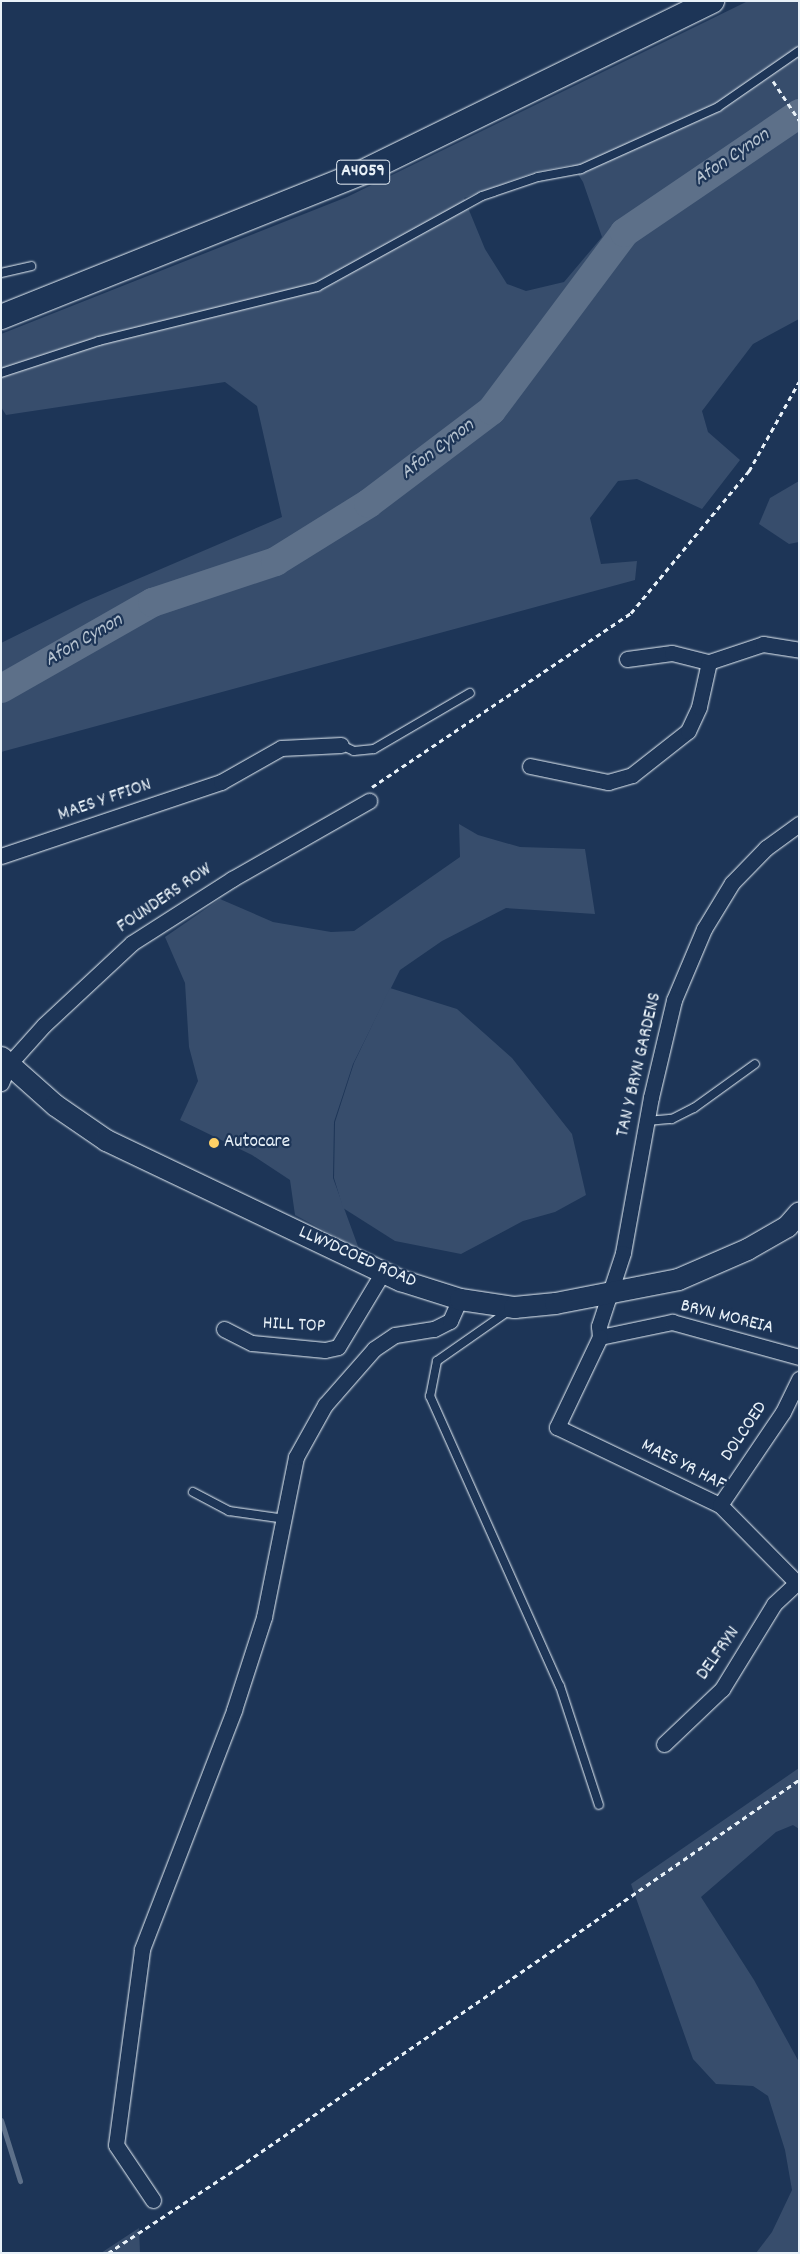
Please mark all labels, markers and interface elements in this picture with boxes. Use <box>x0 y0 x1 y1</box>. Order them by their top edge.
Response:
water label: Afon Cynon <box>690 124 774 192</box>
road number: A4059 <box>336 156 390 188</box>
water label: Afon Cynon <box>396 415 480 485</box>
water label: Afon Cynon <box>41 609 127 673</box>
street label: MAES Y FFION <box>55 774 155 828</box>
street label: FOUNDERS ROW <box>113 859 217 939</box>
street label: TAN Y BRYN GARDENS <box>612 991 668 1139</box>
place label: Autocare <box>224 1132 290 1154</box>
marker: Autocare <box>208 1137 220 1149</box>
street label: LLWYDCOED ROAD <box>295 1222 419 1294</box>
street label: BRYN MOREIA <box>678 1295 776 1341</box>
street label: HILL TOP <box>262 1313 326 1339</box>
street label: DOLCOED <box>717 1398 773 1466</box>
street label: MAES YR HAF <box>637 1435 729 1497</box>
street label: DELFRYN <box>692 1623 746 1685</box>

